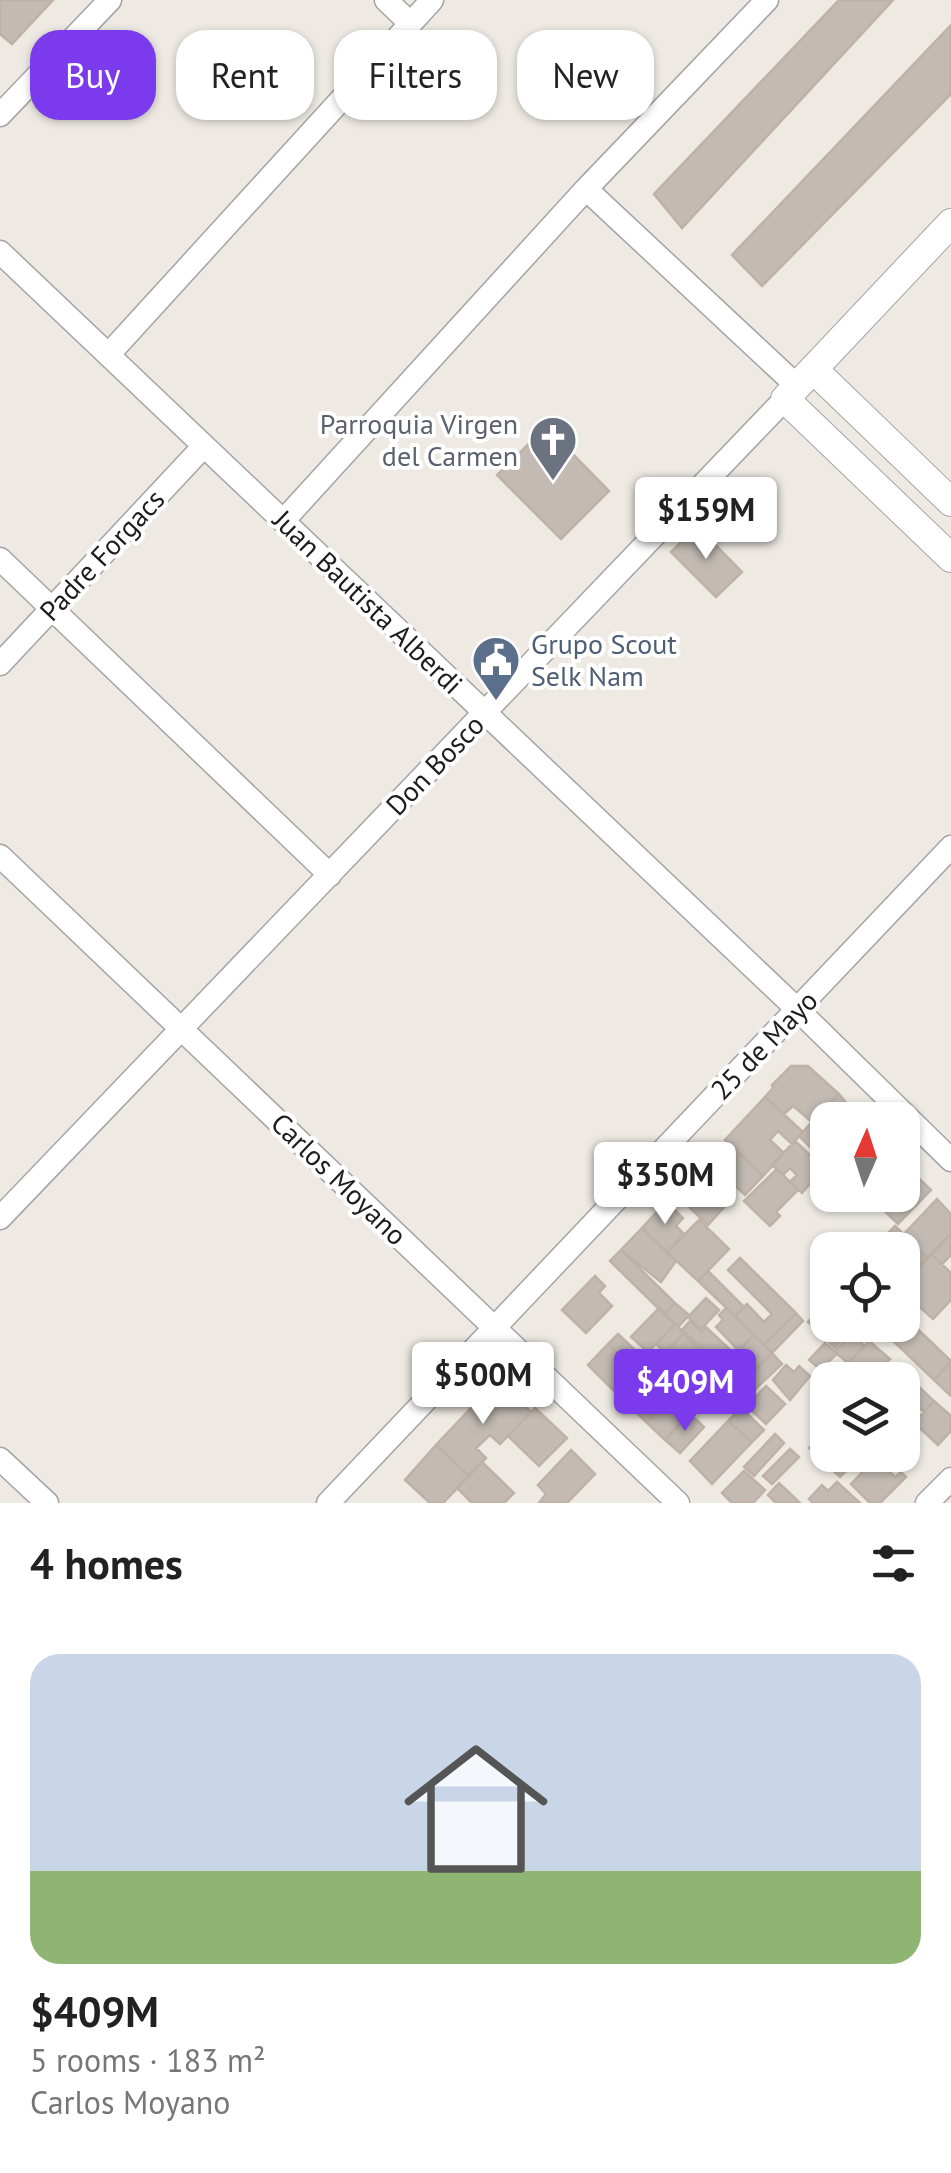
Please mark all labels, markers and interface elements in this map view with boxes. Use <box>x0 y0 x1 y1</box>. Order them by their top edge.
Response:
chip: Buy <box>30 30 156 120</box>
chip: Rent <box>176 30 314 120</box>
chip: Filters <box>334 30 497 120</box>
chip: New <box>517 30 654 120</box>
place label: Parroquia Virgen del Carmen <box>320 405 518 474</box>
church icon: Parroquia Virgen del Carmen <box>527 414 579 482</box>
pin: $159M <box>636 477 776 562</box>
street label: Padre Forgacs <box>31 481 172 628</box>
text: $159M <box>657 488 755 530</box>
street label: Juan Bautista Alberdi <box>265 501 471 702</box>
place label: Grupo Scout Selk Nam <box>531 625 677 694</box>
public building icon: Grupo Scout Selk Nam <box>470 634 522 702</box>
street label: Don Bosco <box>377 706 492 823</box>
street label: 25 de Mayo <box>702 982 825 1107</box>
north arrow <box>810 1102 920 1212</box>
map controls <box>810 1102 920 1472</box>
street label: Carlos Moyano <box>263 1104 415 1253</box>
pin: $350M <box>595 1142 735 1227</box>
text: $350M <box>616 1153 714 1195</box>
button: locate <box>810 1232 920 1342</box>
pin: $500M <box>413 1342 553 1427</box>
pin: $409M <box>615 1349 755 1434</box>
text: $500M <box>434 1353 532 1395</box>
text: $409M <box>636 1360 734 1402</box>
button: layers <box>810 1362 920 1472</box>
text: 4 homes <box>30 1536 183 1591</box>
icon: filters <box>866 1536 921 1591</box>
icon: home <box>386 1719 566 1899</box>
text: $409M <box>30 1984 159 2039</box>
text: 5 rooms · 183 m² <box>30 2039 266 2081</box>
text: Carlos Moyano <box>30 2081 231 2123</box>

